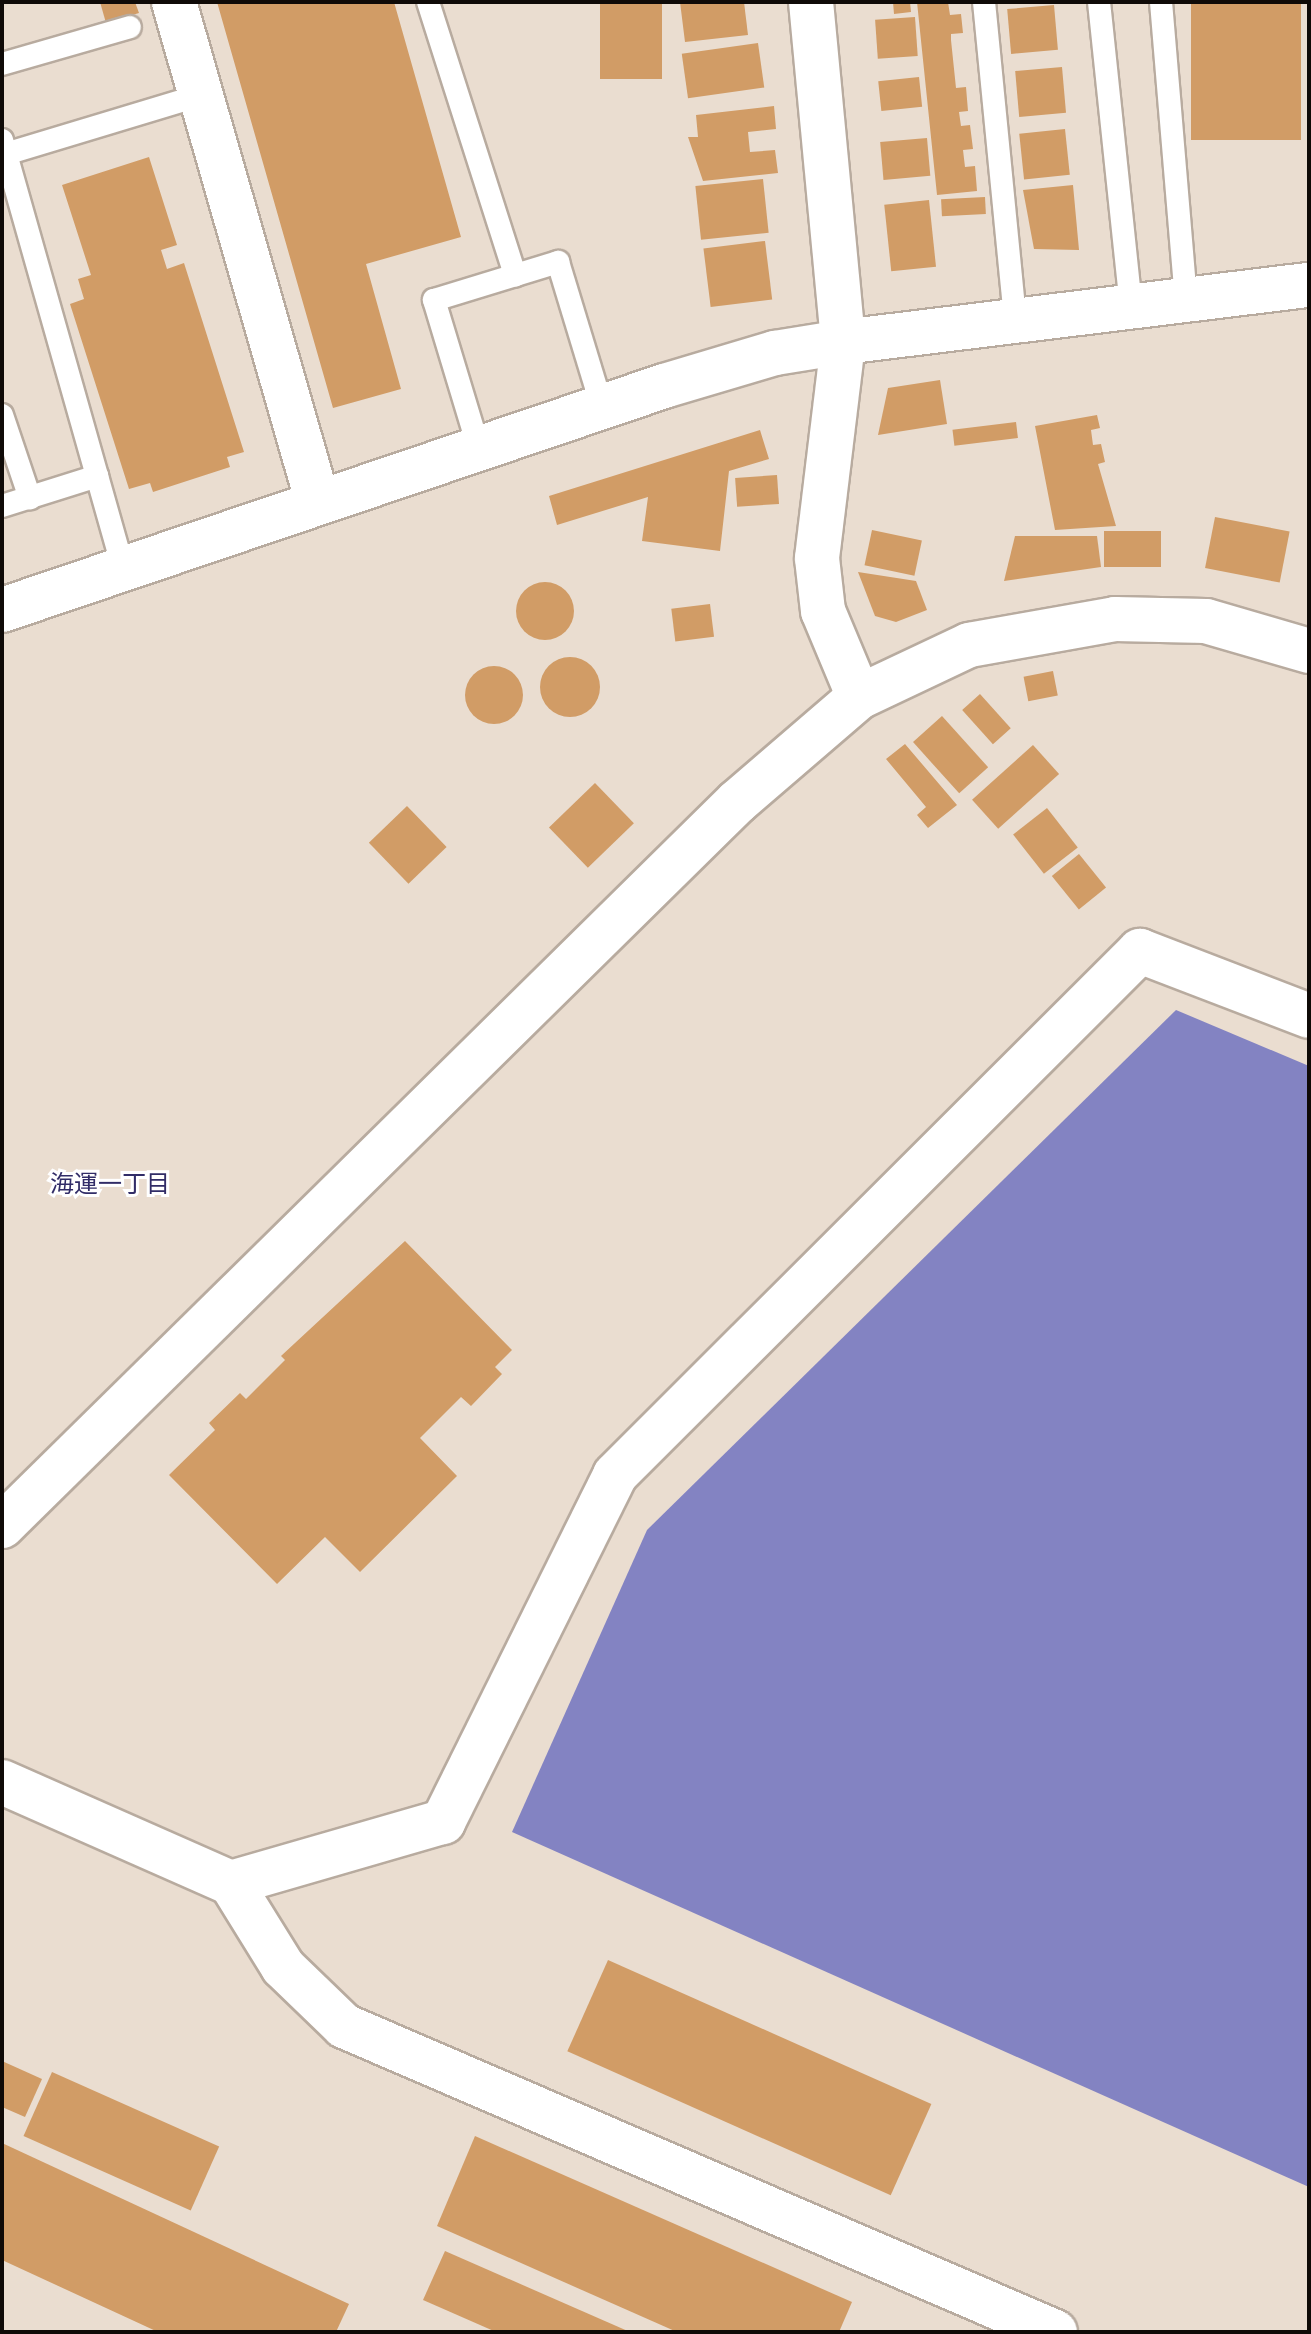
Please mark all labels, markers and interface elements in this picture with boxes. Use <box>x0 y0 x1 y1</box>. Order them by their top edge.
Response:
district label: 海運一丁目 <box>50 1170 170 1198</box>

